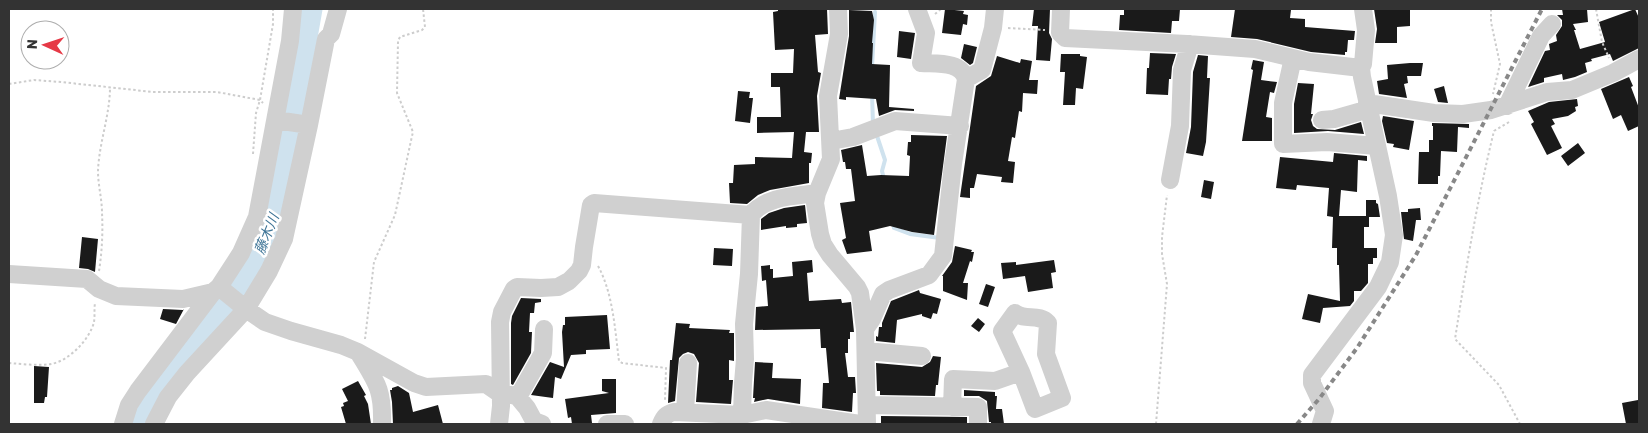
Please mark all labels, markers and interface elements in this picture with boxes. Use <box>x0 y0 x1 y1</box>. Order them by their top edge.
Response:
north arrow <box>20 20 70 70</box>
text: N <box>24 39 41 50</box>
water label: 藤木川 <box>251 209 283 257</box>

